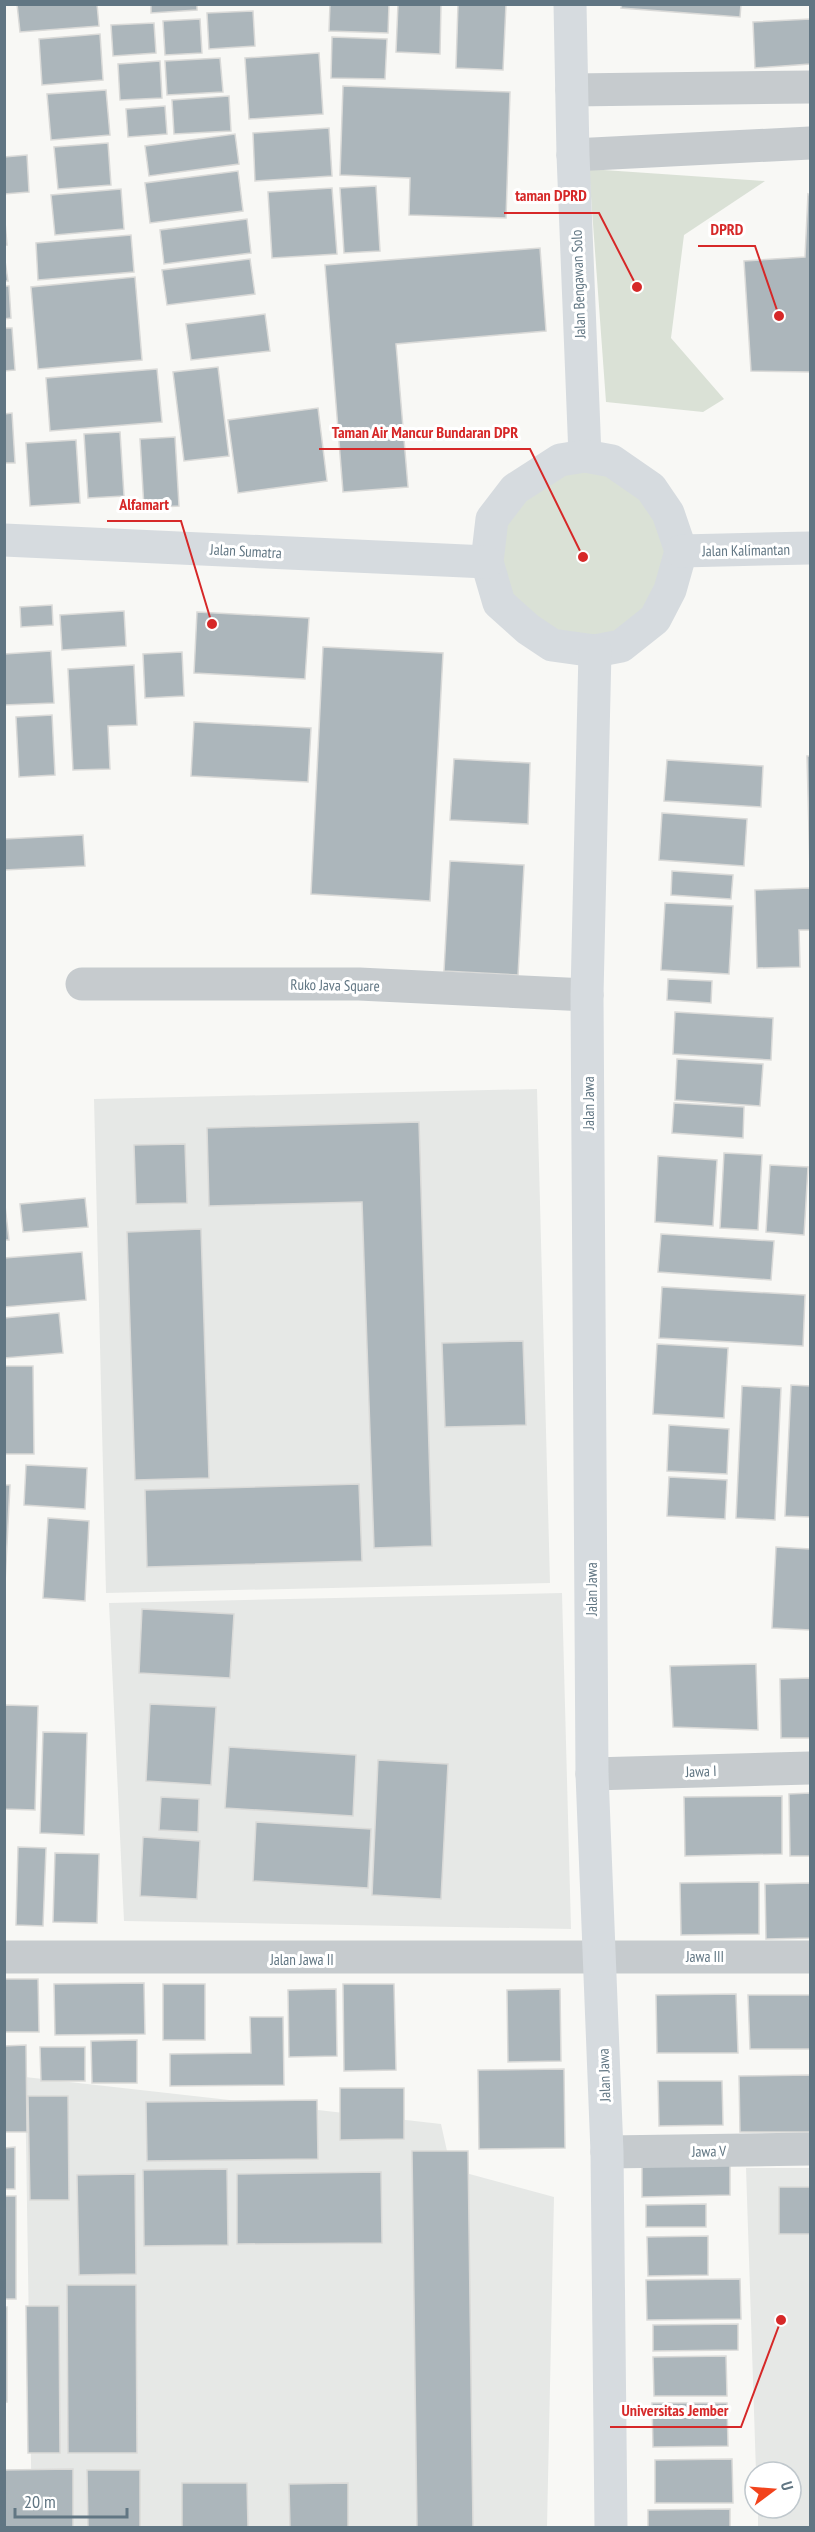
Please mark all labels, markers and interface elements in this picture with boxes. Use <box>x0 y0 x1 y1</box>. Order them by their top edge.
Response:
callout: taman DPRD <box>504 179 599 213</box>
text: taman DPRD <box>515 185 587 205</box>
callout: DPRD <box>698 212 755 246</box>
text: DPRD <box>711 219 744 239</box>
street label: Jalan Bengawan Solo <box>567 229 589 340</box>
callout: Taman Air Mancur Bundaran DPR <box>319 415 530 449</box>
text: Taman Air Mancur Bundaran DPR <box>332 422 518 442</box>
callout: Alfamart <box>107 487 181 521</box>
text: Alfamart <box>118 494 169 514</box>
street label: Jalan Sumatra <box>209 540 282 562</box>
street label: Jalan Kalimantan <box>701 540 790 560</box>
street label: Ruko Java Square <box>290 975 380 995</box>
street label: Jalan Jawa <box>579 1076 598 1131</box>
street label: Jalan Jawa <box>582 1562 601 1617</box>
street label: Jawa I <box>684 1761 717 1781</box>
street label: Jawa III <box>685 1947 724 1966</box>
street label: Jalan Jawa II <box>269 1950 334 1969</box>
street label: Jalan Jawa <box>594 2048 614 2103</box>
street label: Jawa V <box>691 2141 726 2161</box>
callout: Universitas Jember <box>610 2393 741 2427</box>
text: Universitas Jember <box>622 2400 729 2420</box>
north arrow <box>743 2460 803 2520</box>
text: U <box>777 2479 798 2493</box>
scale bar <box>15 2481 128 2519</box>
text: 20 m <box>24 2490 56 2513</box>

